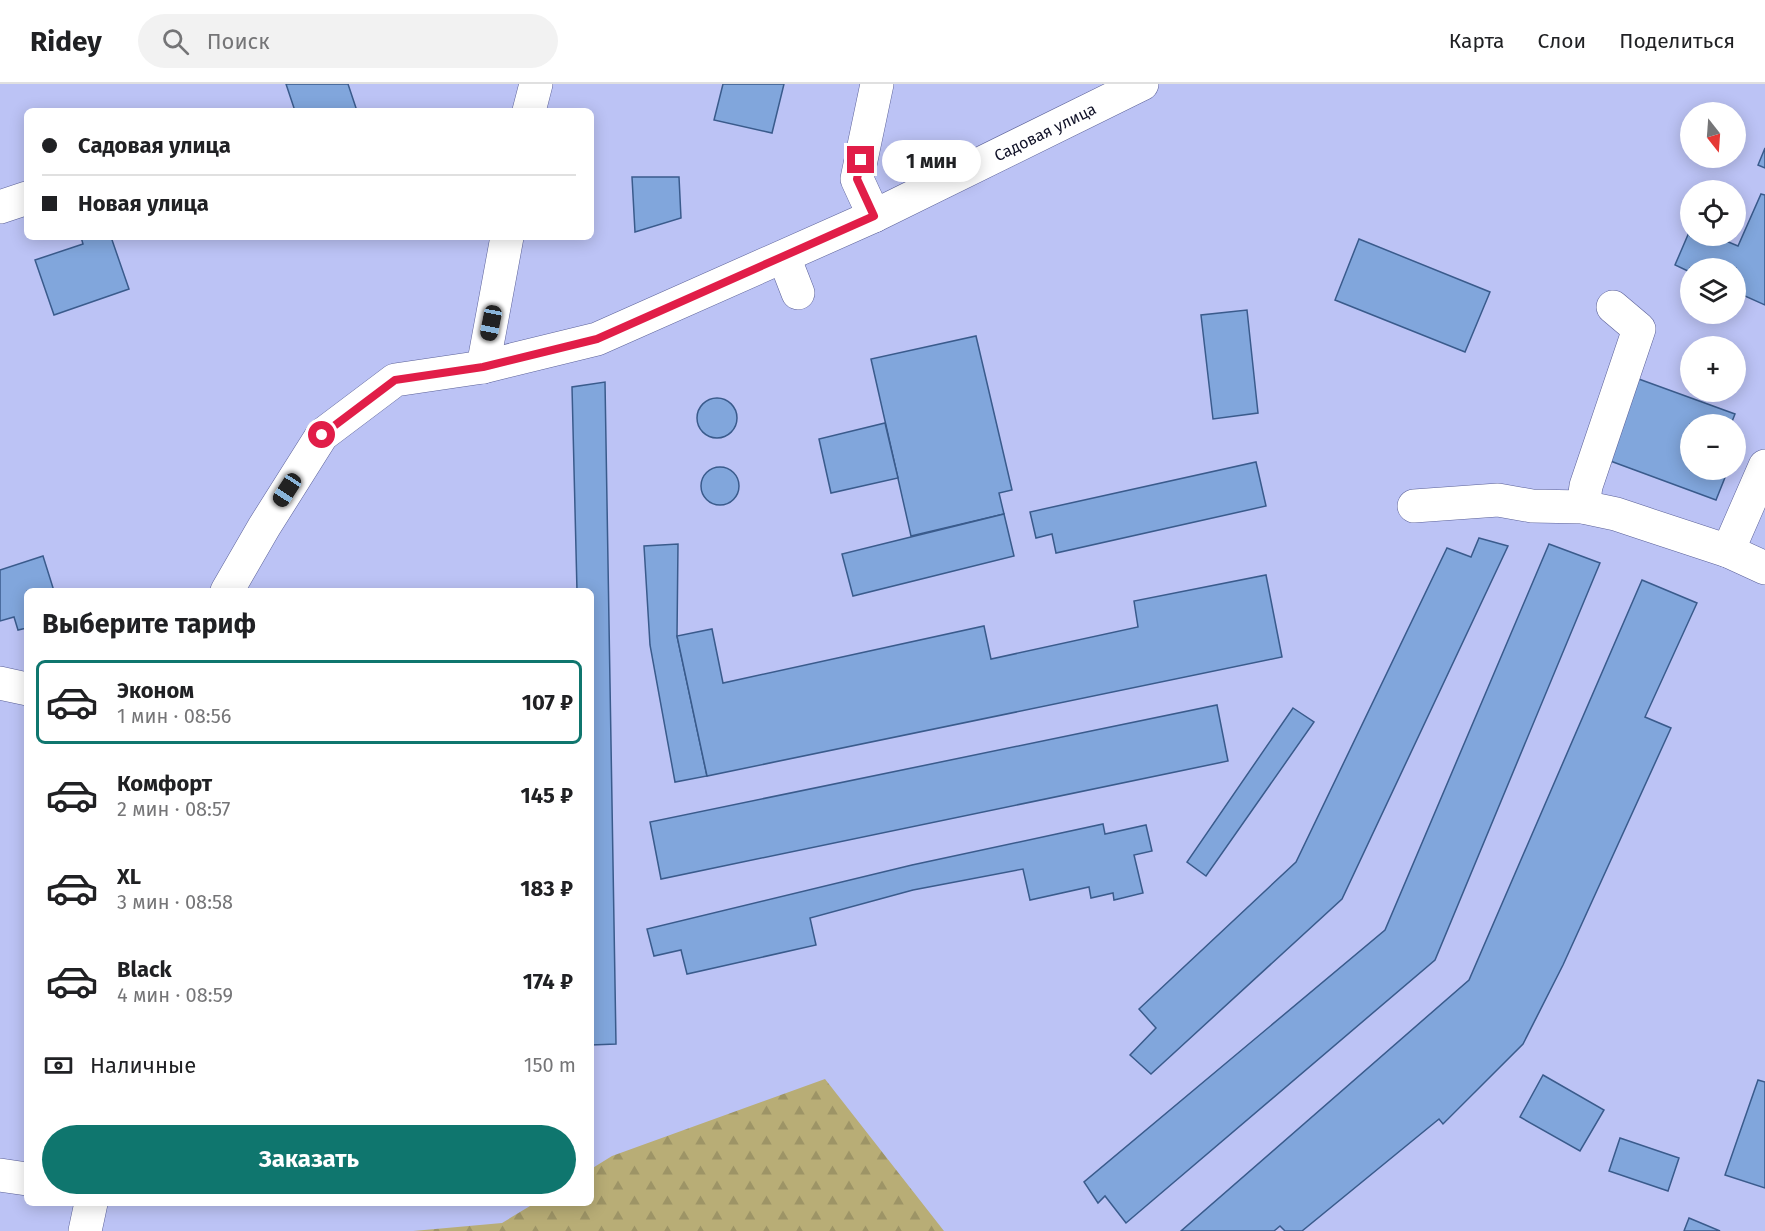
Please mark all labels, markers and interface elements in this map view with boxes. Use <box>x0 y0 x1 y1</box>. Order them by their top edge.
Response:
search box <box>138 14 558 68</box>
text: Ridey <box>30 25 102 58</box>
icon: search <box>159 25 192 58</box>
text: Поиск <box>207 28 270 55</box>
text: Карта <box>1449 28 1505 54</box>
text: Слои <box>1538 28 1586 54</box>
text: Поделиться <box>1619 28 1735 54</box>
street label: Садовая улица <box>991 99 1099 165</box>
north arrow <box>1680 102 1746 168</box>
map controls <box>1680 102 1746 480</box>
text: Садовая улица <box>78 132 231 159</box>
callout: 1 мин <box>882 139 981 181</box>
route end <box>847 146 874 173</box>
text: 1 мин <box>906 149 957 173</box>
button: locate <box>1680 180 1746 246</box>
text: Новая улица <box>78 190 209 217</box>
button: layers <box>1680 258 1746 324</box>
car <box>479 304 503 342</box>
button: + <box>1680 336 1746 402</box>
button: − <box>1680 414 1746 480</box>
route start <box>308 421 335 448</box>
car <box>270 470 304 510</box>
text: Выберите тариф <box>42 608 256 640</box>
icon: car <box>45 675 99 729</box>
text: Эконом <box>117 677 194 704</box>
text: 107 ₽ <box>522 689 573 716</box>
text: 1 мин · 08:56 <box>117 704 231 728</box>
icon: car <box>45 768 99 822</box>
text: Комфорт <box>117 770 212 797</box>
text: 145 ₽ <box>520 782 573 809</box>
text: 2 мин · 08:57 <box>117 797 230 821</box>
icon: car <box>45 861 99 915</box>
text: XL <box>117 863 141 890</box>
text: 183 ₽ <box>520 875 573 902</box>
text: 3 мин · 08:58 <box>117 890 233 914</box>
icon: car <box>45 954 99 1008</box>
text: Black <box>117 956 172 983</box>
text: 174 ₽ <box>523 968 573 995</box>
text: 4 мин · 08:59 <box>117 983 233 1007</box>
icon: cash <box>42 1049 75 1082</box>
text: Наличные <box>90 1052 196 1079</box>
text: 150 m <box>524 1053 576 1077</box>
button: Заказать <box>42 1125 576 1194</box>

